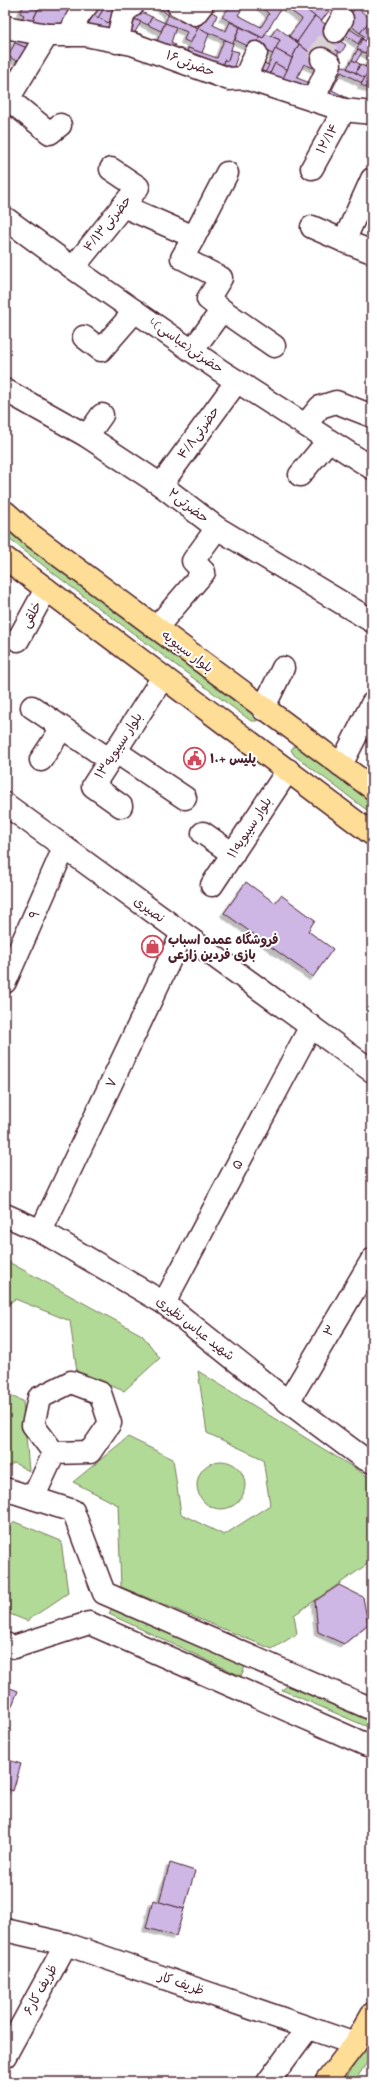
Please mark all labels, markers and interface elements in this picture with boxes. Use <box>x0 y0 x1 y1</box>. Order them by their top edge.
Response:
street label: حضرتی۱۶ <box>163 46 217 82</box>
street label: ۱۲/۱۴ <box>312 120 344 158</box>
street label: حضرتی۴/۱۳ <box>79 192 137 256</box>
street label: 4حضرتی(عباسی) <box>145 313 227 379</box>
street label: حضرتی۴/۸ <box>173 403 225 463</box>
street label: حضرتی۲ <box>164 484 212 528</box>
street label: خلقی <box>17 598 47 632</box>
street label: بلوار سیبویه <box>157 626 217 678</box>
street label: بلوار سیبویه۱۳ <box>90 709 148 783</box>
public building icon: پلیس +۱۰ <box>181 746 207 772</box>
place label: پلیس +۱۰ <box>210 750 256 769</box>
street label: بلوار سیبویه۱۱ <box>223 793 277 863</box>
street label: نصیری <box>129 892 169 928</box>
street label: ۹ <box>25 907 45 923</box>
place label: فروشگاه عمده اسباب بازی فردین زارعی <box>168 931 279 965</box>
shop icon: فروشگاه عمده اسباب بازی فردین زارعی <box>140 934 166 960</box>
street label: ۷ <box>101 1075 123 1091</box>
street label: ۵ <box>227 1157 249 1173</box>
street label: شهید عباس نظیری <box>152 1292 238 1366</box>
street label: ۳ <box>319 1322 341 1340</box>
street label: ظریف کار۶ <box>19 1961 63 2019</box>
street label: ظریف کار <box>154 1967 207 2001</box>

